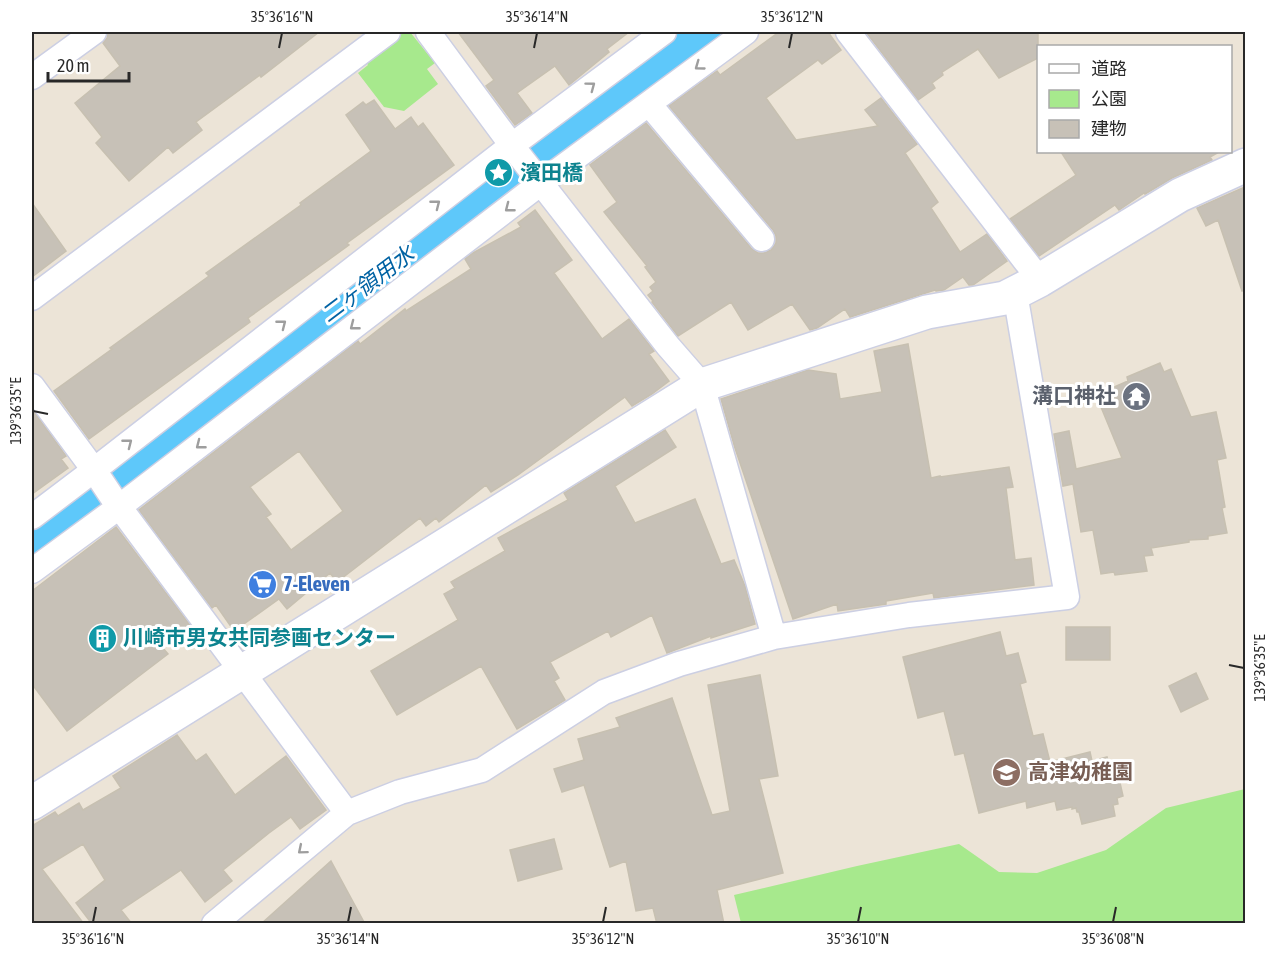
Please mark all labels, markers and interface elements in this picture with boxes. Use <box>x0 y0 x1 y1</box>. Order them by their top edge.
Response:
text: 35°36'16"N <box>251 8 313 25</box>
text: 35°36'14"N <box>506 8 568 25</box>
text: 35°36'12"N <box>761 8 823 25</box>
scale bar <box>48 45 129 83</box>
legend <box>1037 45 1232 153</box>
text: 20 m <box>57 55 89 76</box>
text: 道路 <box>1091 58 1127 79</box>
one-way arrow <box>695 59 706 70</box>
one-way arrow <box>585 82 596 93</box>
text: 公園 <box>1091 88 1127 109</box>
text: 建物 <box>1091 118 1127 139</box>
place icon: 濱田橋 <box>483 157 515 189</box>
place label: 濱田橋 <box>520 160 583 184</box>
one-way arrow <box>505 200 516 211</box>
one-way arrow <box>430 201 441 212</box>
water label: 二ヶ領用水 <box>315 239 420 327</box>
one-way arrow <box>350 319 361 330</box>
one-way arrow <box>276 320 287 331</box>
text: 139°36'35"E <box>7 377 24 445</box>
temple icon: 溝口神社 <box>1121 380 1153 412</box>
place label: 溝口神社 <box>1032 383 1116 407</box>
one-way arrow <box>196 438 207 449</box>
one-way arrow <box>122 440 133 451</box>
supermarket icon: 7-Eleven <box>246 568 278 600</box>
place label: 7-Eleven <box>283 571 350 595</box>
building icon: 川崎市男女共同参画センター <box>86 622 118 654</box>
place label: 川崎市男女共同参画センター <box>123 625 396 649</box>
text: 139°36'35"E <box>1251 634 1268 702</box>
school or university icon: 高津幼稚園 <box>991 756 1023 788</box>
place label: 高津幼稚園 <box>1028 759 1133 783</box>
one-way arrow <box>298 843 309 854</box>
text: 35°36'16"N <box>62 930 124 947</box>
text: 35°36'14"N <box>317 930 379 947</box>
text: 35°36'12"N <box>572 930 634 947</box>
text: 35°36'10"N <box>827 930 889 947</box>
text: 35°36'08"N <box>1082 930 1144 947</box>

